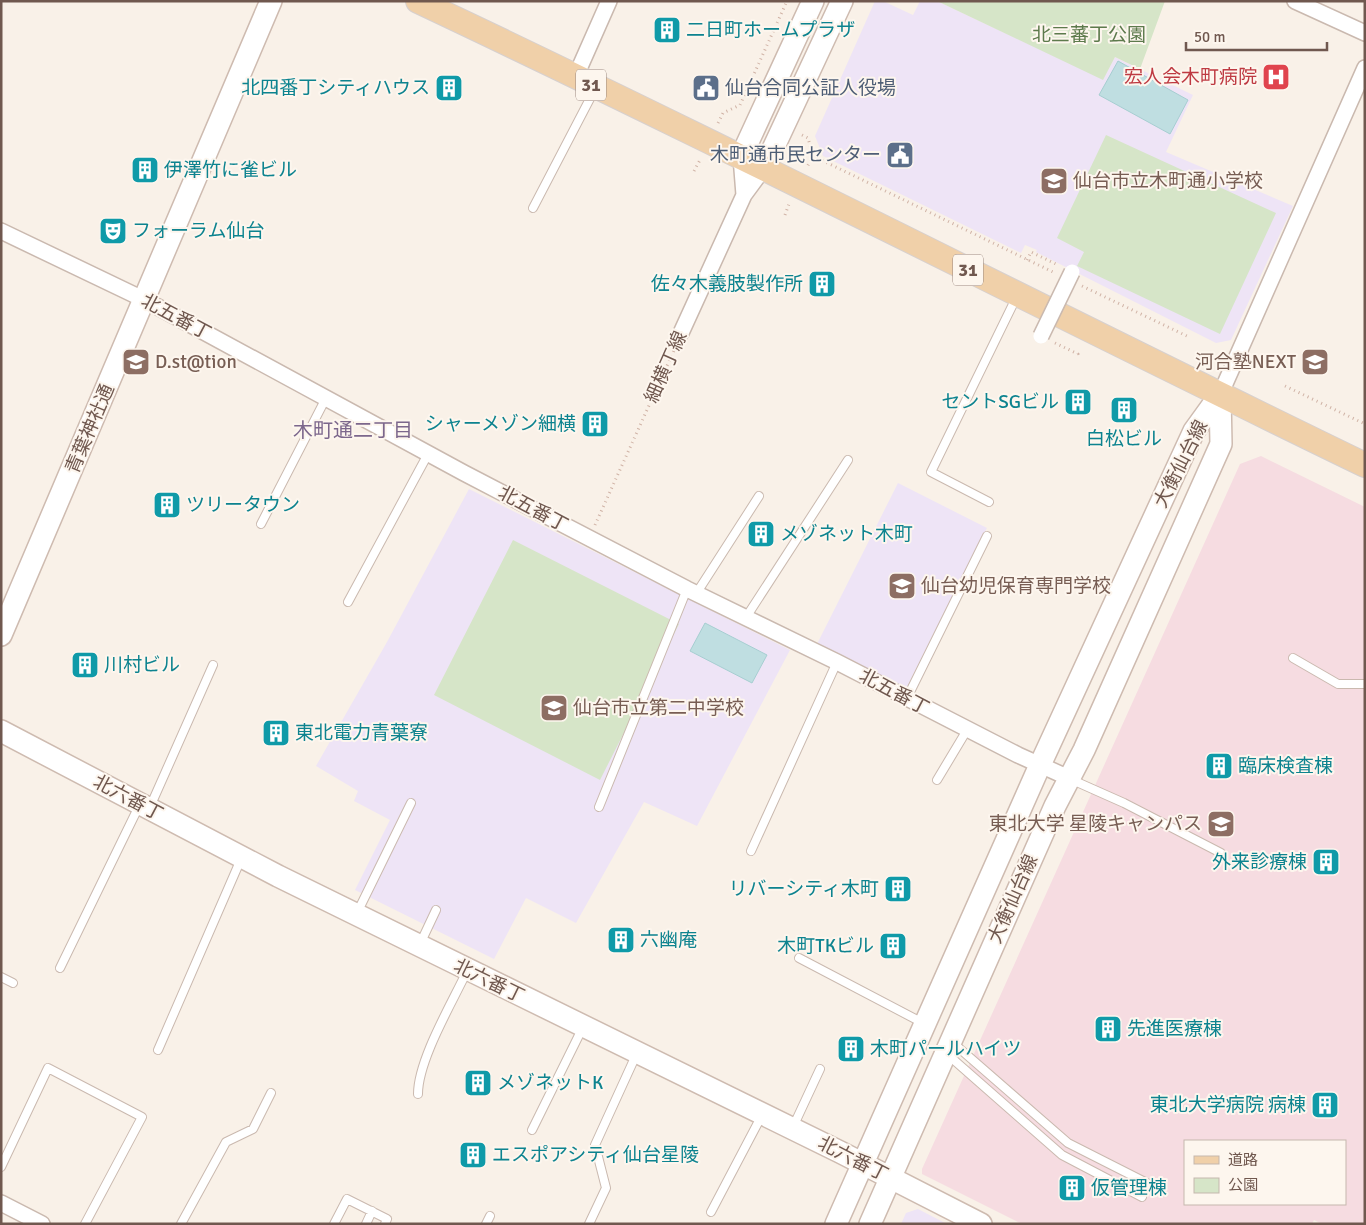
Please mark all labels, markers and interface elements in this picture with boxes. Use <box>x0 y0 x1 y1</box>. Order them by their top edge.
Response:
building icon: 二日町ホームプラザ <box>652 15 682 45</box>
place label: 二日町ホームプラザ <box>686 18 855 42</box>
scale bar <box>1186 20 1327 52</box>
park label: 北三蕃丁公園 <box>1032 23 1146 47</box>
text: 50 m <box>1194 28 1225 46</box>
hospital icon: 宏人会木町病院 <box>1261 62 1291 92</box>
place label: 宏人会木町病院 <box>1124 65 1257 89</box>
road number: 31 <box>576 70 606 100</box>
building icon: 北四番丁シティハウス <box>434 73 464 103</box>
public building icon: 仙台合同公証人役場 <box>691 73 721 103</box>
place label: 北四番丁シティハウス <box>241 76 430 100</box>
place label: 仙台合同公証人役場 <box>725 76 896 100</box>
public building icon: 木町通市民センター <box>885 140 915 170</box>
place label: 木町通市民センター <box>710 143 881 167</box>
building icon: 伊澤竹に雀ビル <box>130 155 160 185</box>
place label: 伊澤竹に雀ビル <box>164 158 297 182</box>
school or university icon: 仙台市立木町通小学校 <box>1039 166 1069 196</box>
place label: 仙台市立木町通小学校 <box>1073 169 1263 193</box>
theatre icon: フォーラム仙台 <box>98 216 128 246</box>
place label: フォーラム仙台 <box>132 219 264 243</box>
road number: 31 <box>953 254 983 286</box>
building icon: 佐々木義肢製作所 <box>807 269 837 299</box>
place label: 佐々木義肢製作所 <box>651 272 803 296</box>
street label: 北五番丁 <box>137 289 215 345</box>
street label: 細横丁線 <box>640 327 692 407</box>
school or university icon: D.st@tion <box>121 347 151 377</box>
school or university icon: 河合塾NEXT <box>1300 347 1330 377</box>
place label: D.st@tion <box>155 350 237 374</box>
place label: 河合塾NEXT <box>1195 350 1297 374</box>
street label: 青葉神社通 <box>60 381 120 477</box>
building icon: セントSGビル <box>1063 387 1093 417</box>
place label: セントSGビル <box>941 390 1059 414</box>
building icon: 白松ビル <box>1109 395 1139 425</box>
building icon: シャーメゾン細横 <box>580 409 610 439</box>
place label: シャーメゾン細横 <box>425 412 576 436</box>
street label: 大衡仙台線 <box>1149 416 1213 512</box>
district label: 木町通二丁目 <box>293 418 413 443</box>
place label: 白松ビル <box>1086 427 1162 451</box>
street label: 北五番丁 <box>494 481 572 537</box>
building icon: ツリータウン <box>152 490 182 520</box>
place label: ツリータウン <box>186 493 300 517</box>
building icon: メゾネット木町 <box>746 519 776 549</box>
place label: メゾネット木町 <box>780 522 913 546</box>
school or university icon: 仙台幼児保育専門学校 <box>887 571 917 601</box>
place label: 仙台幼児保育専門学校 <box>921 574 1111 598</box>
building icon: 川村ビル <box>70 650 100 680</box>
place label: 川村ビル <box>104 653 180 677</box>
street label: 北五番丁 <box>855 664 933 720</box>
school or university icon: 仙台市立第二中学校 <box>539 693 569 723</box>
place label: 仙台市立第二中学校 <box>573 696 744 720</box>
building icon: 東北電力青葉寮 <box>261 718 291 748</box>
place label: 東北電力青葉寮 <box>295 721 428 745</box>
building icon: 臨床検査棟 <box>1204 751 1234 781</box>
place label: 臨床検査棟 <box>1238 754 1333 778</box>
street label: 北六番丁 <box>89 770 167 826</box>
school or university icon: 東北大学 星陵キャンパス <box>1206 809 1236 839</box>
place label: 東北大学 星陵キャンパス <box>989 812 1202 836</box>
building icon: 外来診療棟 <box>1311 847 1341 877</box>
place label: 外来診療棟 <box>1212 850 1307 874</box>
street label: 大衡仙台線 <box>983 851 1043 947</box>
building icon: リバーシティ木町 <box>883 874 913 904</box>
place label: リバーシティ木町 <box>729 877 879 901</box>
building icon: 六幽庵 <box>606 925 636 955</box>
place label: 六幽庵 <box>640 928 697 952</box>
building icon: 木町TKビル <box>878 931 908 961</box>
place label: 木町TKビル <box>777 934 874 958</box>
street label: 北六番丁 <box>450 954 528 1008</box>
building icon: 先進医療棟 <box>1093 1014 1123 1044</box>
place label: 先進医療棟 <box>1127 1017 1222 1041</box>
building icon: 木町パールハイツ <box>836 1034 866 1064</box>
place label: 木町パールハイツ <box>870 1037 1022 1061</box>
building icon: メゾネットK <box>463 1068 493 1098</box>
place label: メゾネットK <box>497 1071 604 1095</box>
building icon: 東北大学病院 病棟 <box>1310 1090 1340 1120</box>
place label: 東北大学病院 病棟 <box>1150 1093 1306 1117</box>
street label: 北六番丁 <box>814 1131 892 1187</box>
building icon: エスポアシティ仙台星陵 <box>458 1140 488 1170</box>
legend <box>1184 1140 1346 1205</box>
place label: エスポアシティ仙台星陵 <box>492 1143 699 1167</box>
text: 道路 <box>1228 1151 1258 1169</box>
building icon: 仮管理棟 <box>1057 1173 1087 1203</box>
place label: 仮管理棟 <box>1091 1176 1167 1200</box>
text: 公園 <box>1228 1176 1258 1194</box>

